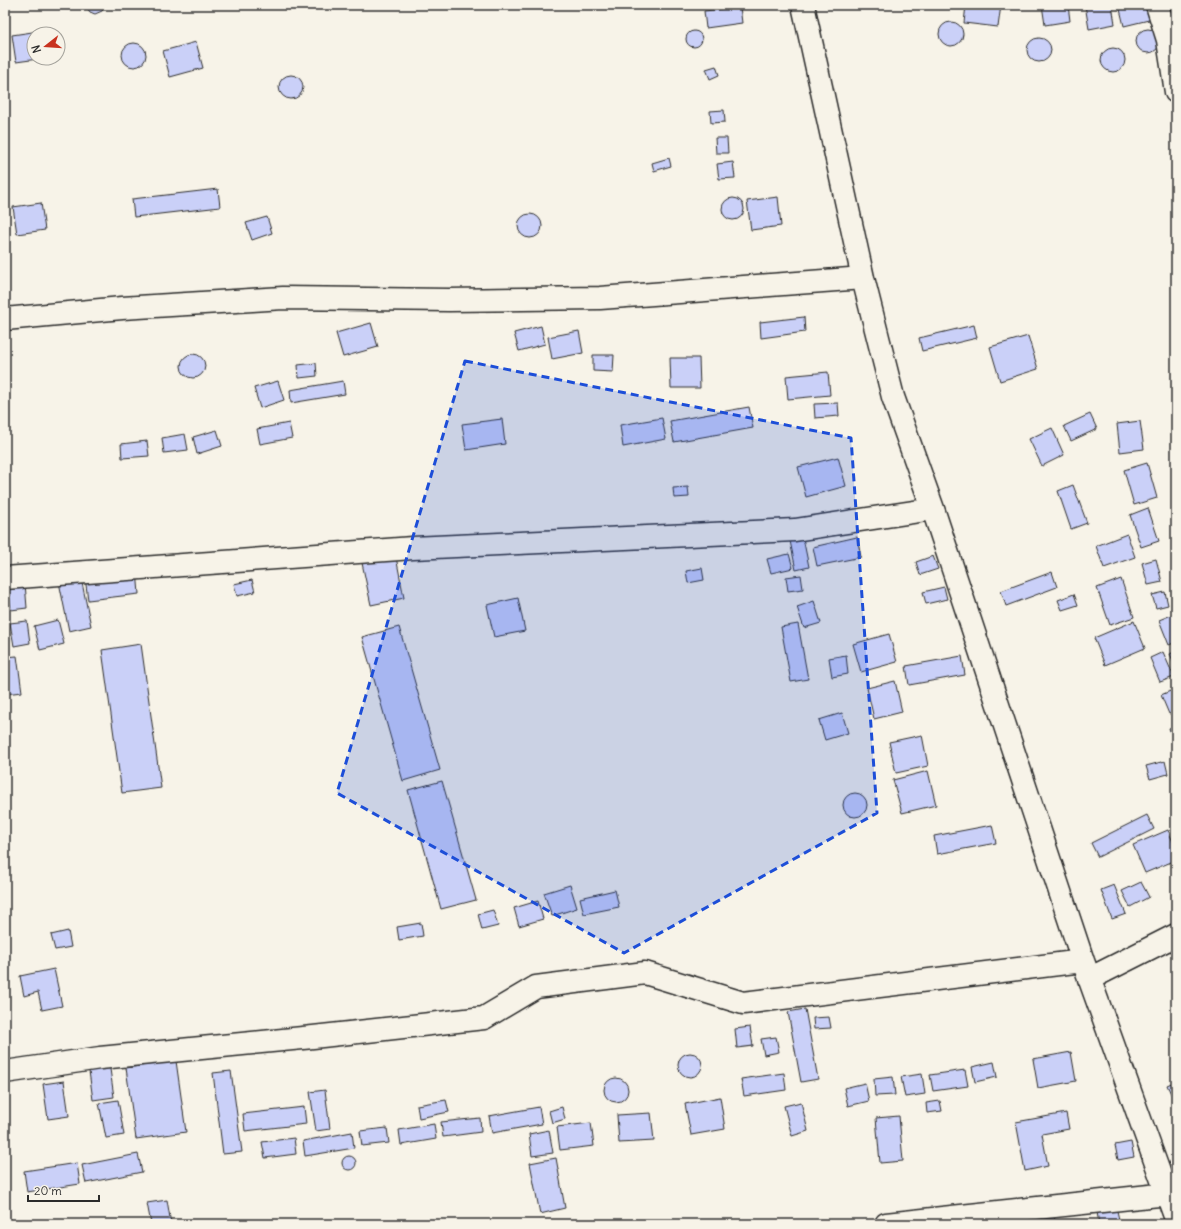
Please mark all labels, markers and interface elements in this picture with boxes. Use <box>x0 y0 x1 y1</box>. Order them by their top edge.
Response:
north arrow <box>26 26 66 66</box>
text: N <box>29 43 44 55</box>
scale bar <box>28 1177 99 1203</box>
text: 20 m <box>34 1183 62 1198</box>

